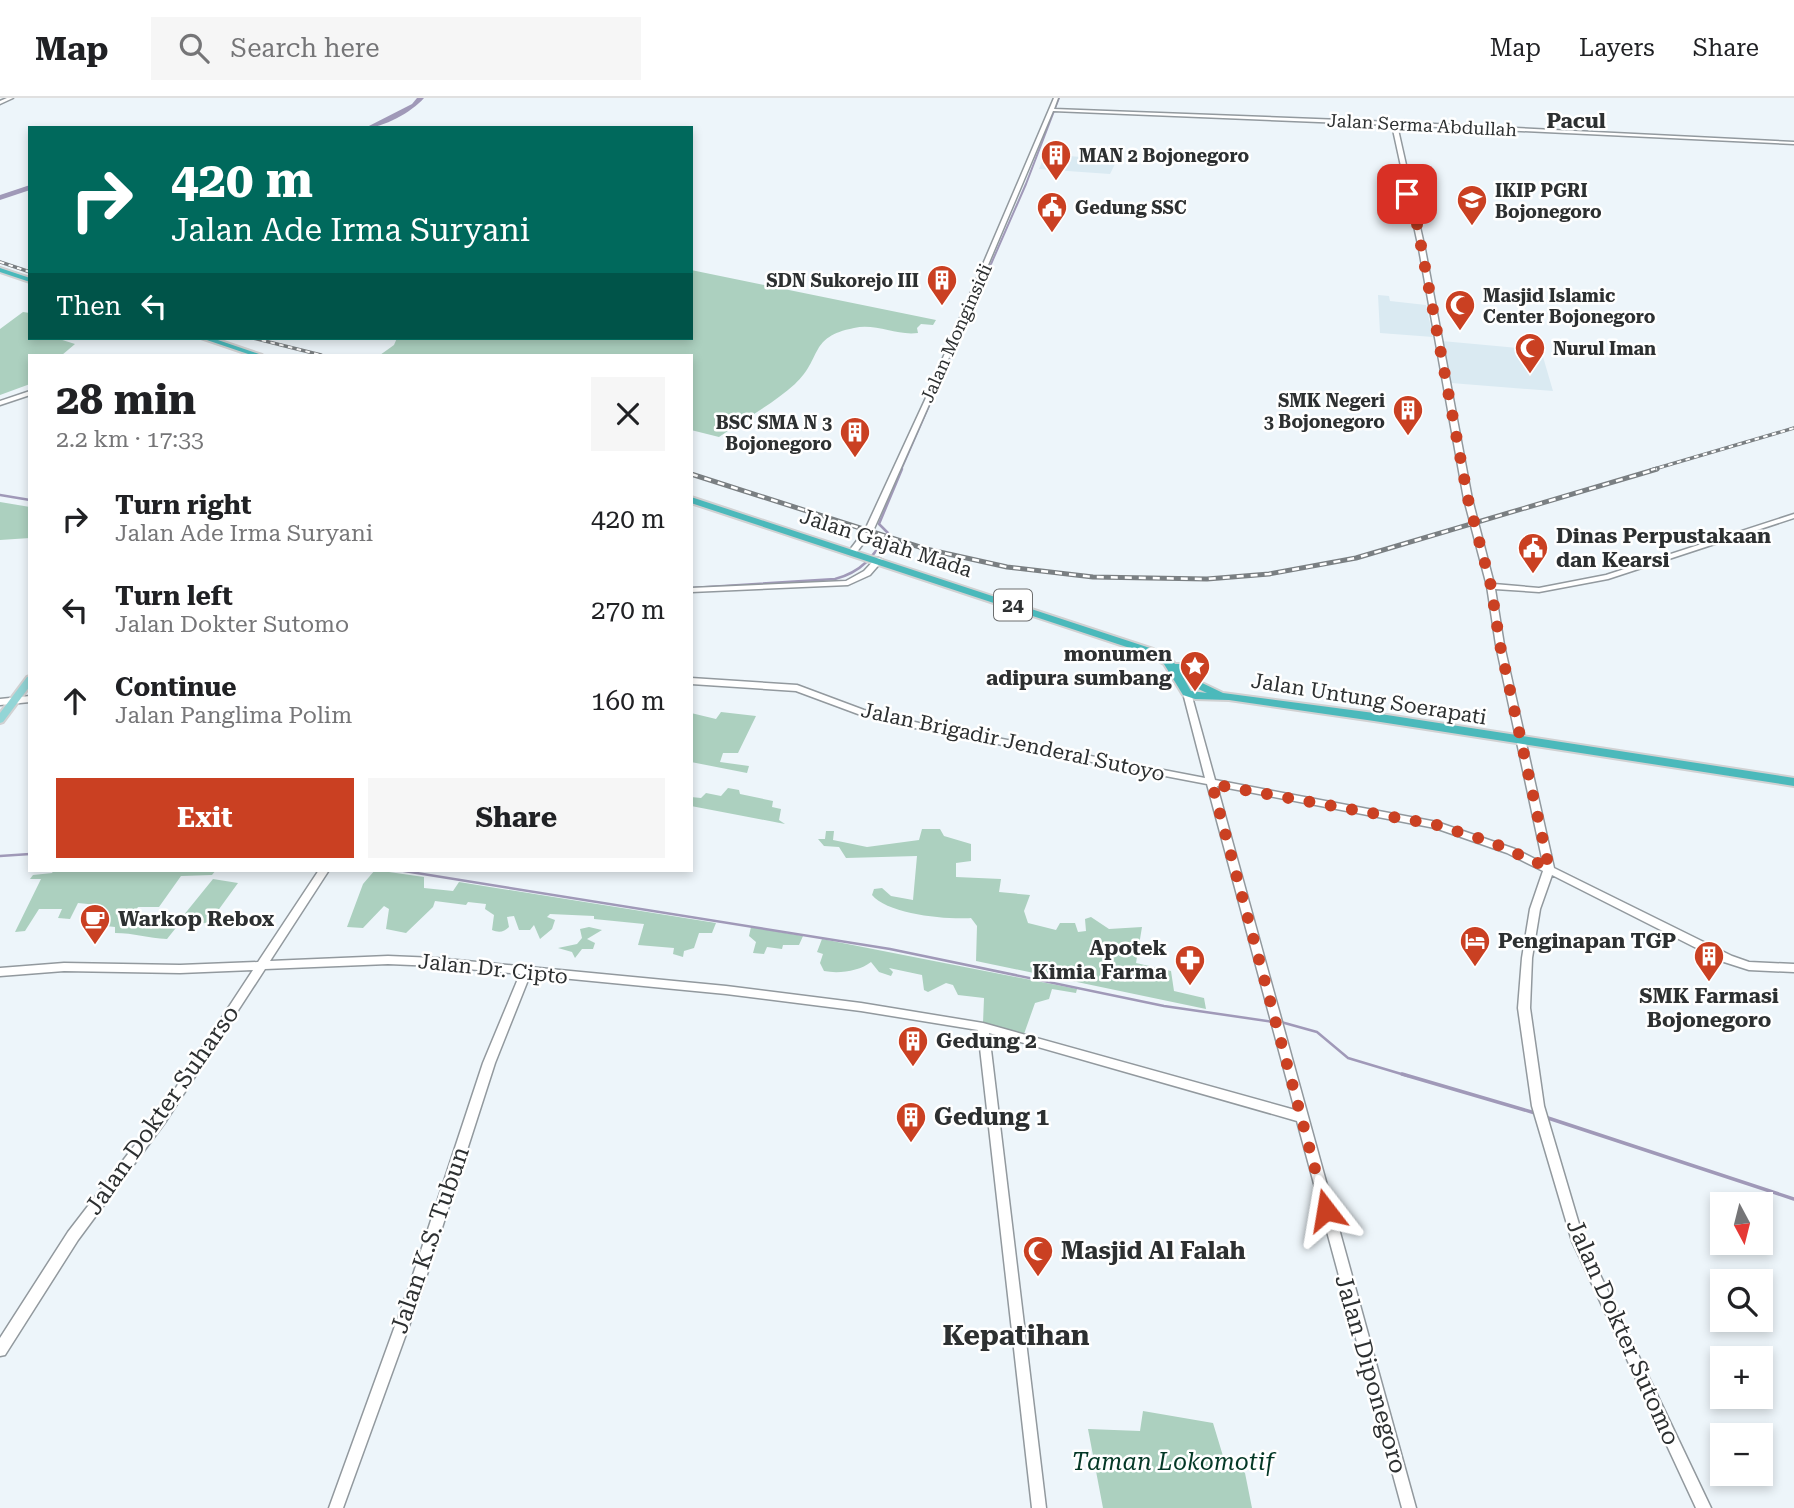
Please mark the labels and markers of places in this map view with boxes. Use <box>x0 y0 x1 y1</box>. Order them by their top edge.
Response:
building icon: MAN 2 Bojonegoro <box>1039 138 1073 182</box>
place label: MAN 2 Bojonegoro <box>1079 145 1249 166</box>
pin <box>1377 164 1437 224</box>
place label: IKIP PGRI Bojonegoro <box>1495 180 1602 222</box>
school or university icon: IKIP PGRI Bojonegoro <box>1455 183 1489 227</box>
public building icon: Gedung SSC <box>1035 190 1069 234</box>
place label: Gedung SSC <box>1075 197 1187 218</box>
building icon: SDN Sukorejo III <box>925 263 959 307</box>
place label: SDN Sukorejo III <box>766 270 919 291</box>
place label: Masjid Islamic Center Bojonegoro <box>1483 285 1656 327</box>
mosque icon: Masjid Islamic Center Bojonegoro <box>1443 288 1477 332</box>
mosque icon: Nurul Iman <box>1513 331 1547 375</box>
place label: Nurul Iman <box>1553 338 1656 359</box>
place label: SMK Negeri 3 Bojonegoro <box>1264 390 1385 432</box>
building icon: SMK Negeri 3 Bojonegoro <box>1391 393 1425 437</box>
place label: BSC SMA N 3 Bojonegoro <box>716 412 832 454</box>
building icon: BSC SMA N 3 Bojonegoro <box>838 415 872 459</box>
place label: Dinas Perpustakaan dan Kearsi <box>1556 524 1771 572</box>
public building icon: Dinas Perpustakaan dan Kearsi <box>1516 531 1550 575</box>
place label: monumen adipura sumbang <box>986 642 1172 690</box>
place icon: monumen adipura sumbang <box>1178 649 1212 693</box>
cafe icon: Warkop Rebox <box>78 902 112 946</box>
place label: Warkop Rebox <box>118 907 275 931</box>
hotel icon: Penginapan TGP <box>1458 924 1492 968</box>
place label: Penginapan TGP <box>1498 929 1677 953</box>
place label: Apotek Kimia Farma <box>1032 936 1168 984</box>
building icon: SMK Farmasi Bojonegoro <box>1692 939 1726 983</box>
pharmacy icon: Apotek Kimia Farma <box>1173 943 1207 987</box>
place label: SMK Farmasi Bojonegoro <box>1639 984 1779 1032</box>
building icon: Gedung 2 <box>896 1024 930 1068</box>
place label: Gedung 2 <box>936 1029 1037 1053</box>
building icon: Gedung 1 <box>894 1100 928 1144</box>
place label: Gedung 1 <box>934 1103 1049 1131</box>
mosque icon: Masjid Al Falah <box>1021 1234 1055 1278</box>
place label: Masjid Al Falah <box>1061 1237 1246 1265</box>

